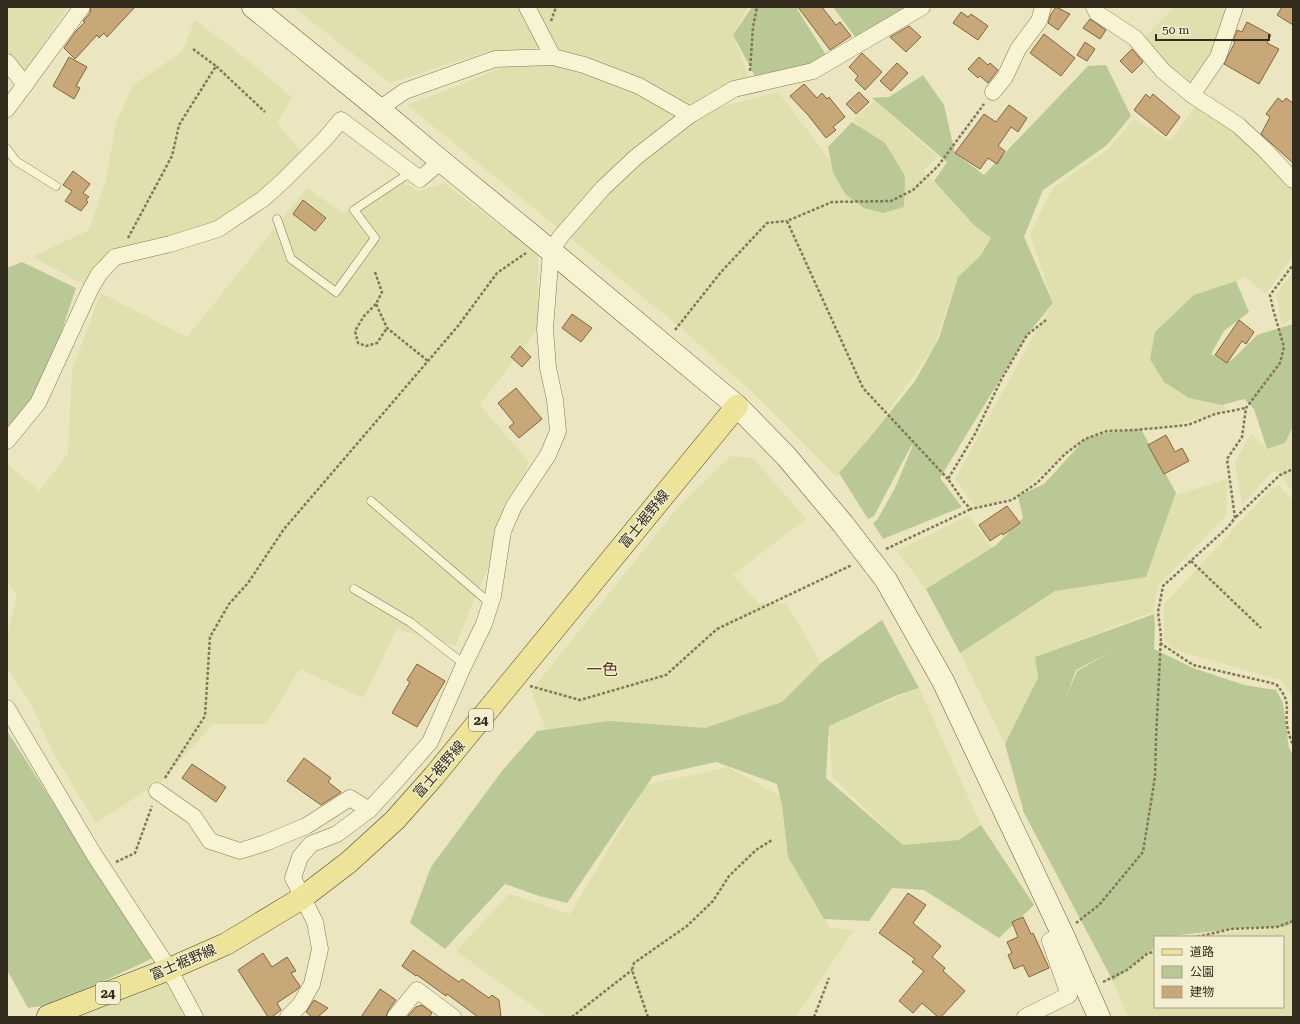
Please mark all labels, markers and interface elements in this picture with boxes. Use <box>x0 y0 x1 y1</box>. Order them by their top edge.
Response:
scale bar <box>1156 16 1269 42</box>
text: 50 m <box>1162 23 1189 37</box>
street label: 富士裾野線 <box>616 487 672 551</box>
district label: 一色 <box>586 660 618 679</box>
road number: 24 <box>469 709 493 731</box>
street label: 富士裾野線 <box>410 737 468 801</box>
legend <box>1154 936 1284 1008</box>
street label: 富士裾野線 <box>148 941 218 983</box>
text: 道路 <box>1190 945 1214 959</box>
text: 公園 <box>1190 965 1214 979</box>
road number: 24 <box>96 982 120 1004</box>
text: 建物 <box>1190 985 1214 999</box>

